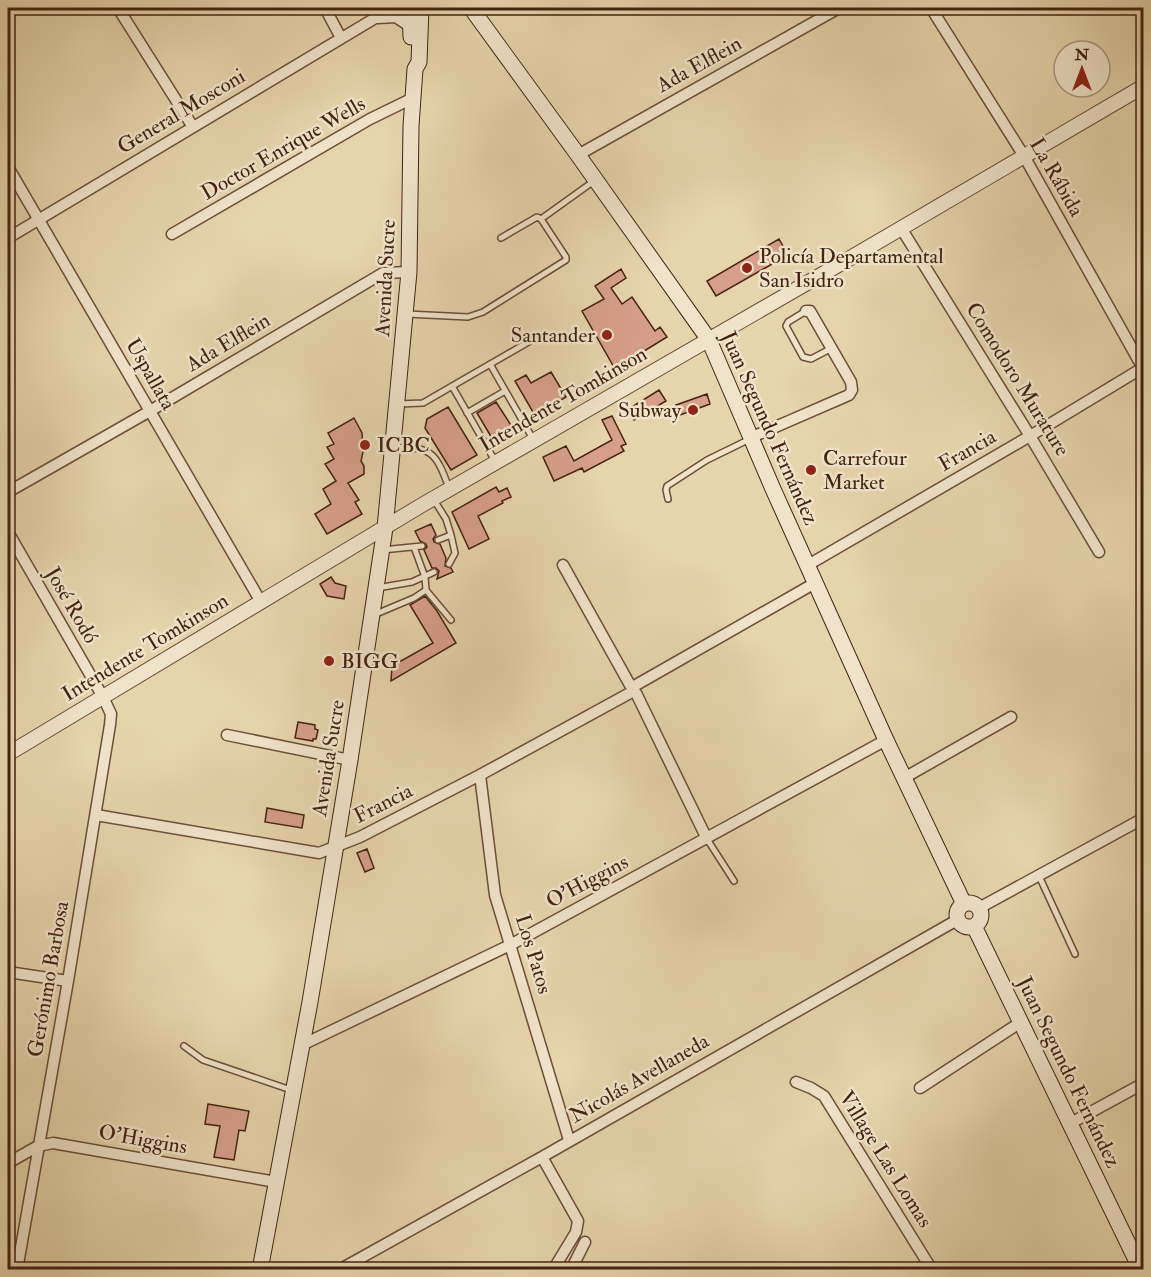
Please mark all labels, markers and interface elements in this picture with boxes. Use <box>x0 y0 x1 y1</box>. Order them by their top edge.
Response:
street label: Ada Elflein <box>651 30 747 99</box>
north arrow <box>1052 39 1112 99</box>
text: N <box>1074 45 1090 65</box>
street label: General Mosconi <box>112 62 250 160</box>
street label: Doctor Enrique Wells <box>196 90 370 206</box>
street label: La Rábida <box>1023 133 1090 222</box>
street label: Avenida Sucre <box>369 218 402 338</box>
place label: Policía Departamental San Isidro <box>759 243 944 294</box>
marker: Policía Departamental San Isidro <box>740 261 754 275</box>
street label: Comodoro Murature <box>959 297 1076 461</box>
street label: Ada Elflein <box>180 307 275 379</box>
place label: Santander <box>511 322 595 349</box>
street label: Juan Segundo Fernández <box>714 326 824 529</box>
marker: Santander <box>600 328 614 342</box>
street label: Uspallata <box>119 334 182 415</box>
street label: Intendente Tomkinson <box>475 340 652 458</box>
place label: Subway <box>618 397 682 424</box>
marker: Subway <box>686 403 700 417</box>
street label: Francia <box>933 423 1001 478</box>
place label: ICBC <box>377 432 430 459</box>
marker: ICBC <box>358 438 372 452</box>
place label: Carrefour Market <box>823 445 907 496</box>
marker: Carrefour Market <box>804 463 818 477</box>
street label: José Rodó <box>38 561 104 648</box>
street label: Intendente Tomkinson <box>57 587 233 708</box>
place label: BIGG <box>341 648 398 675</box>
marker: BIGG <box>322 654 336 668</box>
street label: Avenida Sucre <box>306 698 351 819</box>
street label: Francia <box>349 777 418 830</box>
street label: O'Higgins <box>541 849 633 914</box>
street label: Gerónimo Barbosa <box>21 899 76 1059</box>
street label: Los Patos <box>509 911 558 997</box>
street label: Juan Segundo Fernández <box>1010 971 1127 1172</box>
street label: Nicolás Avellaneda <box>565 1027 714 1129</box>
street label: Village Las Lomas <box>833 1086 938 1233</box>
street label: O'Higgins <box>96 1118 189 1161</box>

